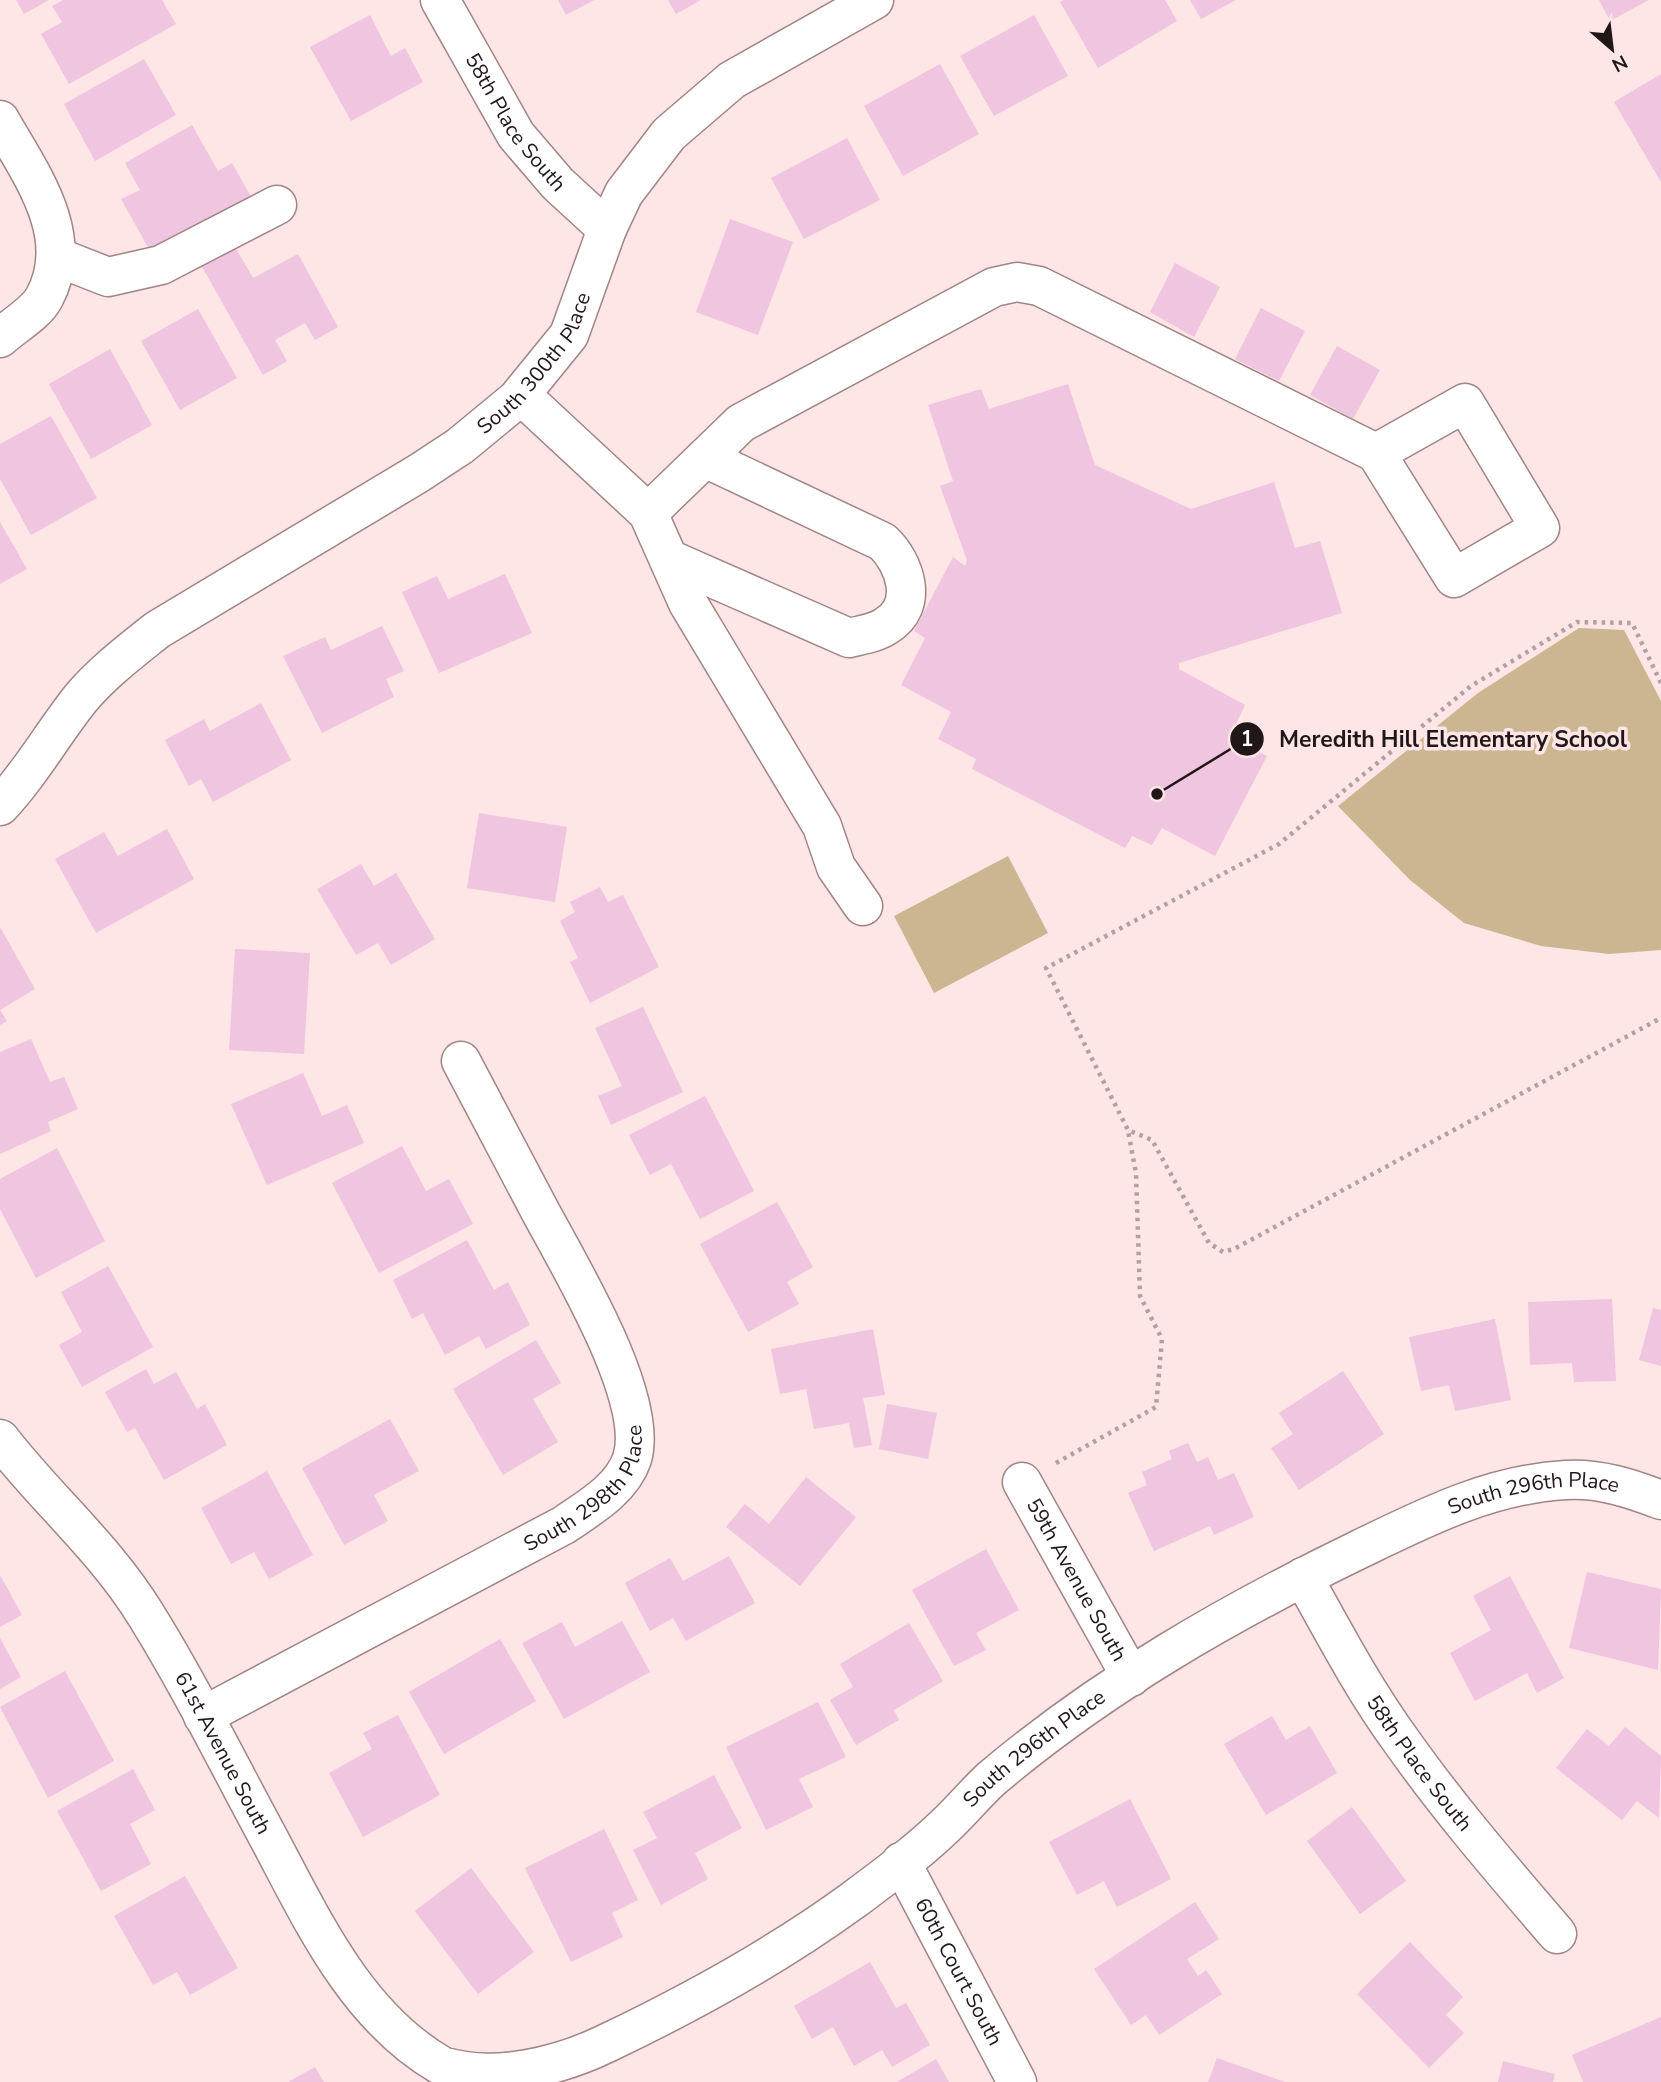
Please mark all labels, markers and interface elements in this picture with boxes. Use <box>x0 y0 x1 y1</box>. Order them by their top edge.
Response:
north arrow <box>1577 14 1647 84</box>
street label: 58th Place South <box>459 48 572 197</box>
text: N <box>1607 48 1632 78</box>
street label: South 300th Place <box>471 288 597 440</box>
callout: Meredith Hill Elementary School <box>1230 717 1641 761</box>
text: Meredith Hill Elementary School <box>1279 724 1628 755</box>
text: 1 <box>1241 725 1253 753</box>
street label: South 298th Place <box>519 1424 649 1558</box>
street label: South 296th Place <box>1443 1466 1622 1521</box>
street label: 59th Avenue South <box>1020 1493 1133 1666</box>
street label: 61st Avenue South <box>168 1667 278 1839</box>
street label: South 296th Place <box>957 1683 1111 1813</box>
street label: 58th Place South <box>1360 1690 1479 1837</box>
street label: 60th Court South <box>908 1893 1009 2050</box>

